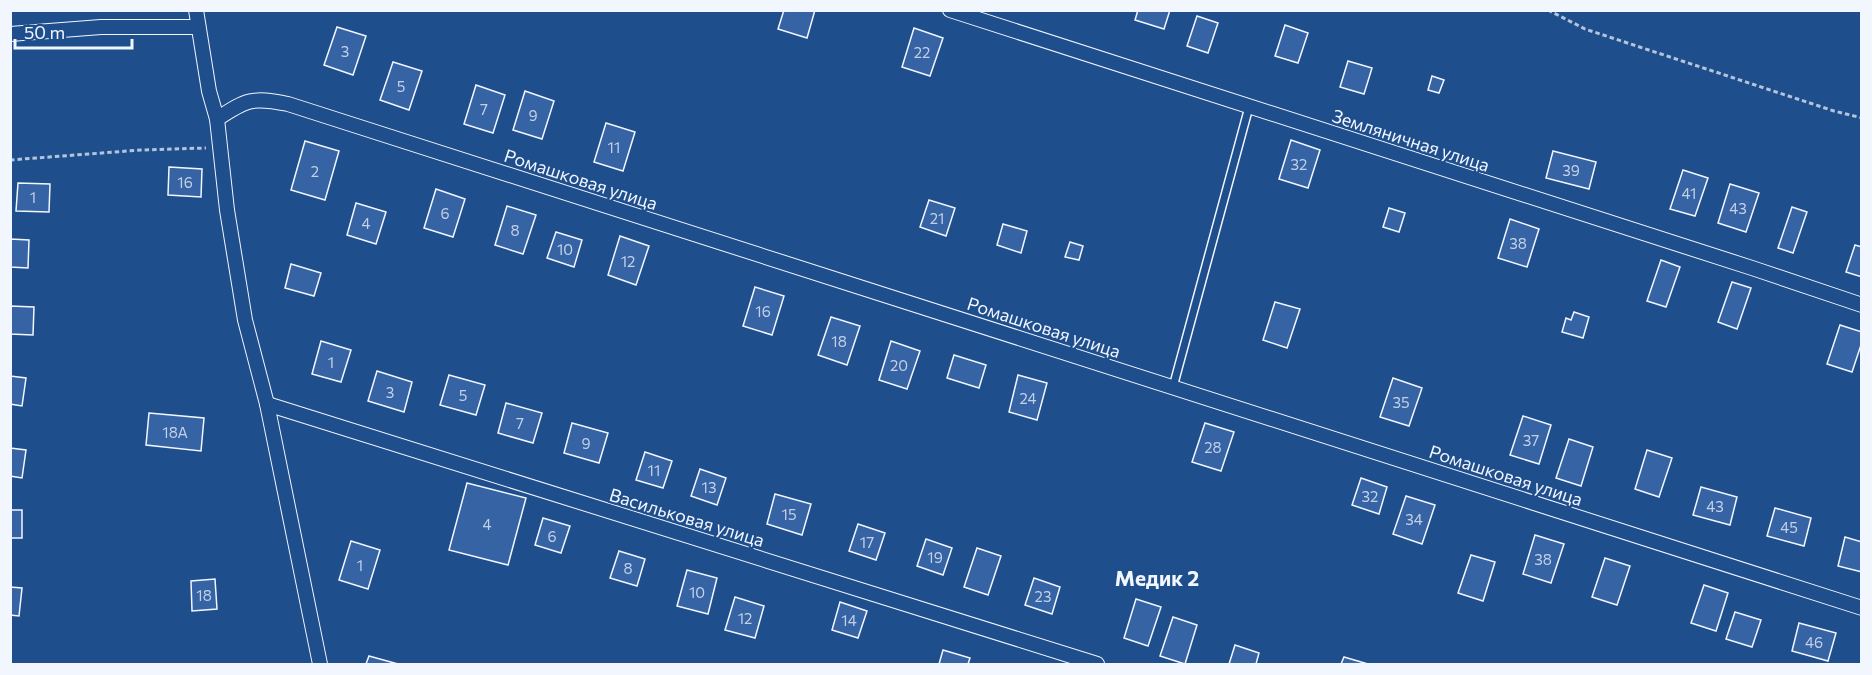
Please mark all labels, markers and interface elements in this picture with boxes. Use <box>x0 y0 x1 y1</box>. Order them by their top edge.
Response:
scale bar <box>15 12 132 50</box>
text: 50 m <box>24 21 65 43</box>
house number: 3 <box>341 42 349 60</box>
house number: 22 <box>914 43 930 61</box>
house number: 5 <box>397 77 405 95</box>
house number: 7 <box>480 100 488 118</box>
street label: Земляничная улица <box>1329 104 1493 176</box>
house number: 9 <box>528 106 538 124</box>
house number: 11 <box>608 138 620 156</box>
street label: Ромашковая улица <box>502 144 660 214</box>
house number: 32 <box>1291 155 1307 173</box>
house number: 39 <box>1562 161 1580 179</box>
house number: 2 <box>311 162 319 180</box>
house number: 16 <box>177 173 193 191</box>
house number: 41 <box>1682 184 1696 202</box>
house number: 1 <box>30 188 36 206</box>
house number: 43 <box>1729 199 1747 217</box>
house number: 6 <box>440 204 450 222</box>
house number: 21 <box>930 209 944 227</box>
house number: 4 <box>362 214 371 232</box>
house number: 8 <box>510 221 520 239</box>
house number: 38 <box>1509 234 1527 252</box>
house number: 10 <box>557 240 573 258</box>
house number: 12 <box>621 252 635 270</box>
street label: Ромашковая улица <box>965 292 1123 362</box>
house number: 16 <box>755 302 771 320</box>
house number: 18 <box>831 332 847 350</box>
house number: 1 <box>328 353 334 371</box>
house number: 20 <box>890 356 908 374</box>
house number: 3 <box>386 383 394 401</box>
house number: 5 <box>459 386 467 404</box>
house number: 24 <box>1019 389 1037 407</box>
house number: 35 <box>1392 393 1410 411</box>
house number: 7 <box>516 414 524 432</box>
house number: 18А <box>162 423 188 441</box>
house number: 37 <box>1523 431 1539 449</box>
house number: 9 <box>581 434 591 452</box>
house number: 28 <box>1204 438 1222 456</box>
street label: Ромашковая улица <box>1427 440 1585 510</box>
house number: 11 <box>648 461 660 479</box>
house number: 13 <box>702 478 716 496</box>
street label: Васильковая улица <box>607 483 767 551</box>
house number: 32 <box>1362 487 1378 505</box>
house number: 43 <box>1706 497 1724 515</box>
house number: 15 <box>781 505 797 523</box>
house number: 34 <box>1405 510 1423 528</box>
house number: 4 <box>483 515 492 533</box>
house number: 45 <box>1780 518 1798 536</box>
house number: 6 <box>547 527 557 545</box>
house number: 17 <box>860 533 874 551</box>
house number: 19 <box>927 548 943 566</box>
house number: 38 <box>1534 550 1552 568</box>
house number: 1 <box>357 556 363 574</box>
house number: 8 <box>623 559 633 577</box>
district label: Медик 2 <box>1115 565 1199 590</box>
house number: 10 <box>689 583 705 601</box>
house number: 18 <box>196 586 212 604</box>
house number: 23 <box>1035 587 1051 605</box>
house number: 12 <box>738 609 752 627</box>
house number: 14 <box>841 611 857 629</box>
house number: 46 <box>1805 633 1823 651</box>

